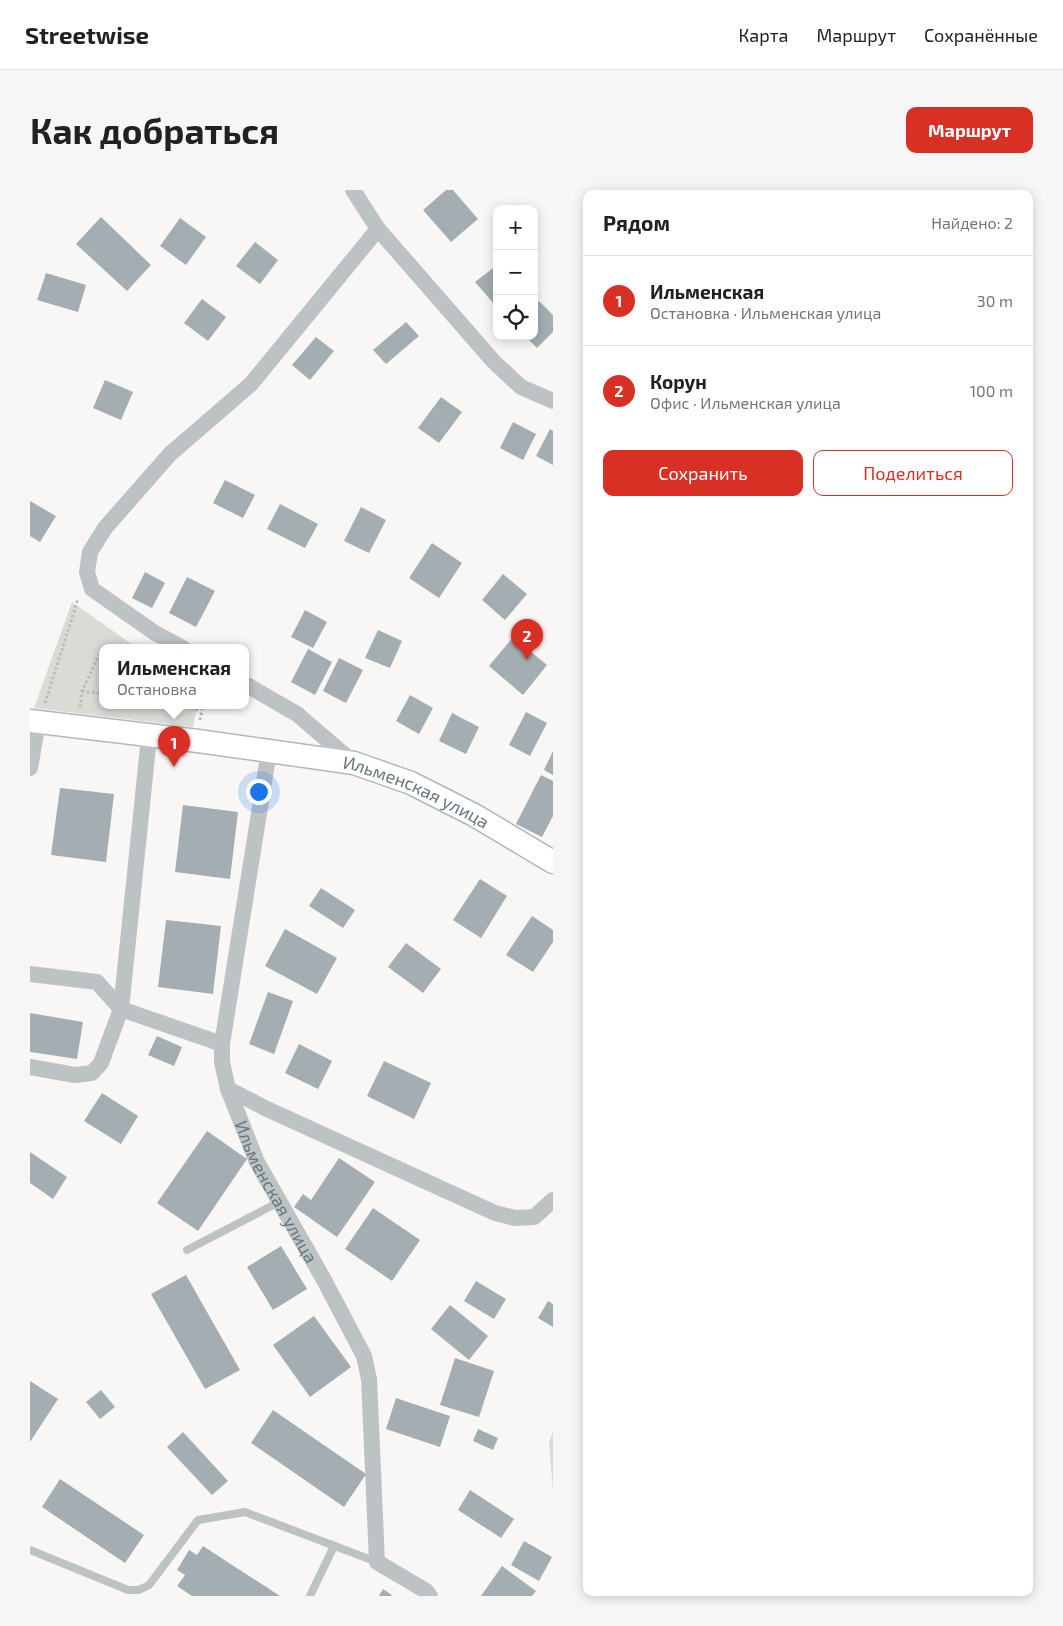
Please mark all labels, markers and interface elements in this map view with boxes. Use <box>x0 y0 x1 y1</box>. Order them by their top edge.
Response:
text: Streetwise <box>25 20 149 49</box>
text: Карта <box>738 24 788 46</box>
text: Маршрут <box>816 24 896 46</box>
text: Сохранённые <box>924 24 1038 46</box>
button: Маршрут <box>906 107 1033 153</box>
text: Как добраться <box>30 109 279 151</box>
map controls <box>493 205 538 340</box>
button: + <box>493 205 538 250</box>
text: Рядом <box>603 210 670 235</box>
text: Найдено: 2 <box>931 213 1013 232</box>
button: − <box>493 250 538 295</box>
text: Ильменская <box>650 280 764 303</box>
text: 1 <box>616 291 622 310</box>
text: 30 m <box>977 291 1013 310</box>
button: locate <box>493 295 538 340</box>
text: Остановка · Ильменская улица <box>650 303 881 322</box>
text: Корун <box>650 370 707 393</box>
text: 2 <box>614 381 624 400</box>
text: 100 m <box>970 381 1013 400</box>
text: Офис · Ильменская улица <box>650 393 841 412</box>
button: Сохранить <box>603 450 803 496</box>
button: Поделиться <box>813 450 1013 496</box>
pin: 2 <box>511 619 543 660</box>
popup <box>99 644 249 709</box>
text: Ильменская <box>117 656 231 679</box>
text: Остановка <box>117 679 197 698</box>
pin: 1 <box>158 726 190 767</box>
street label: Ильменская улица <box>342 751 494 833</box>
your location <box>246 779 272 805</box>
street label: Ильменская улица <box>231 1117 323 1267</box>

